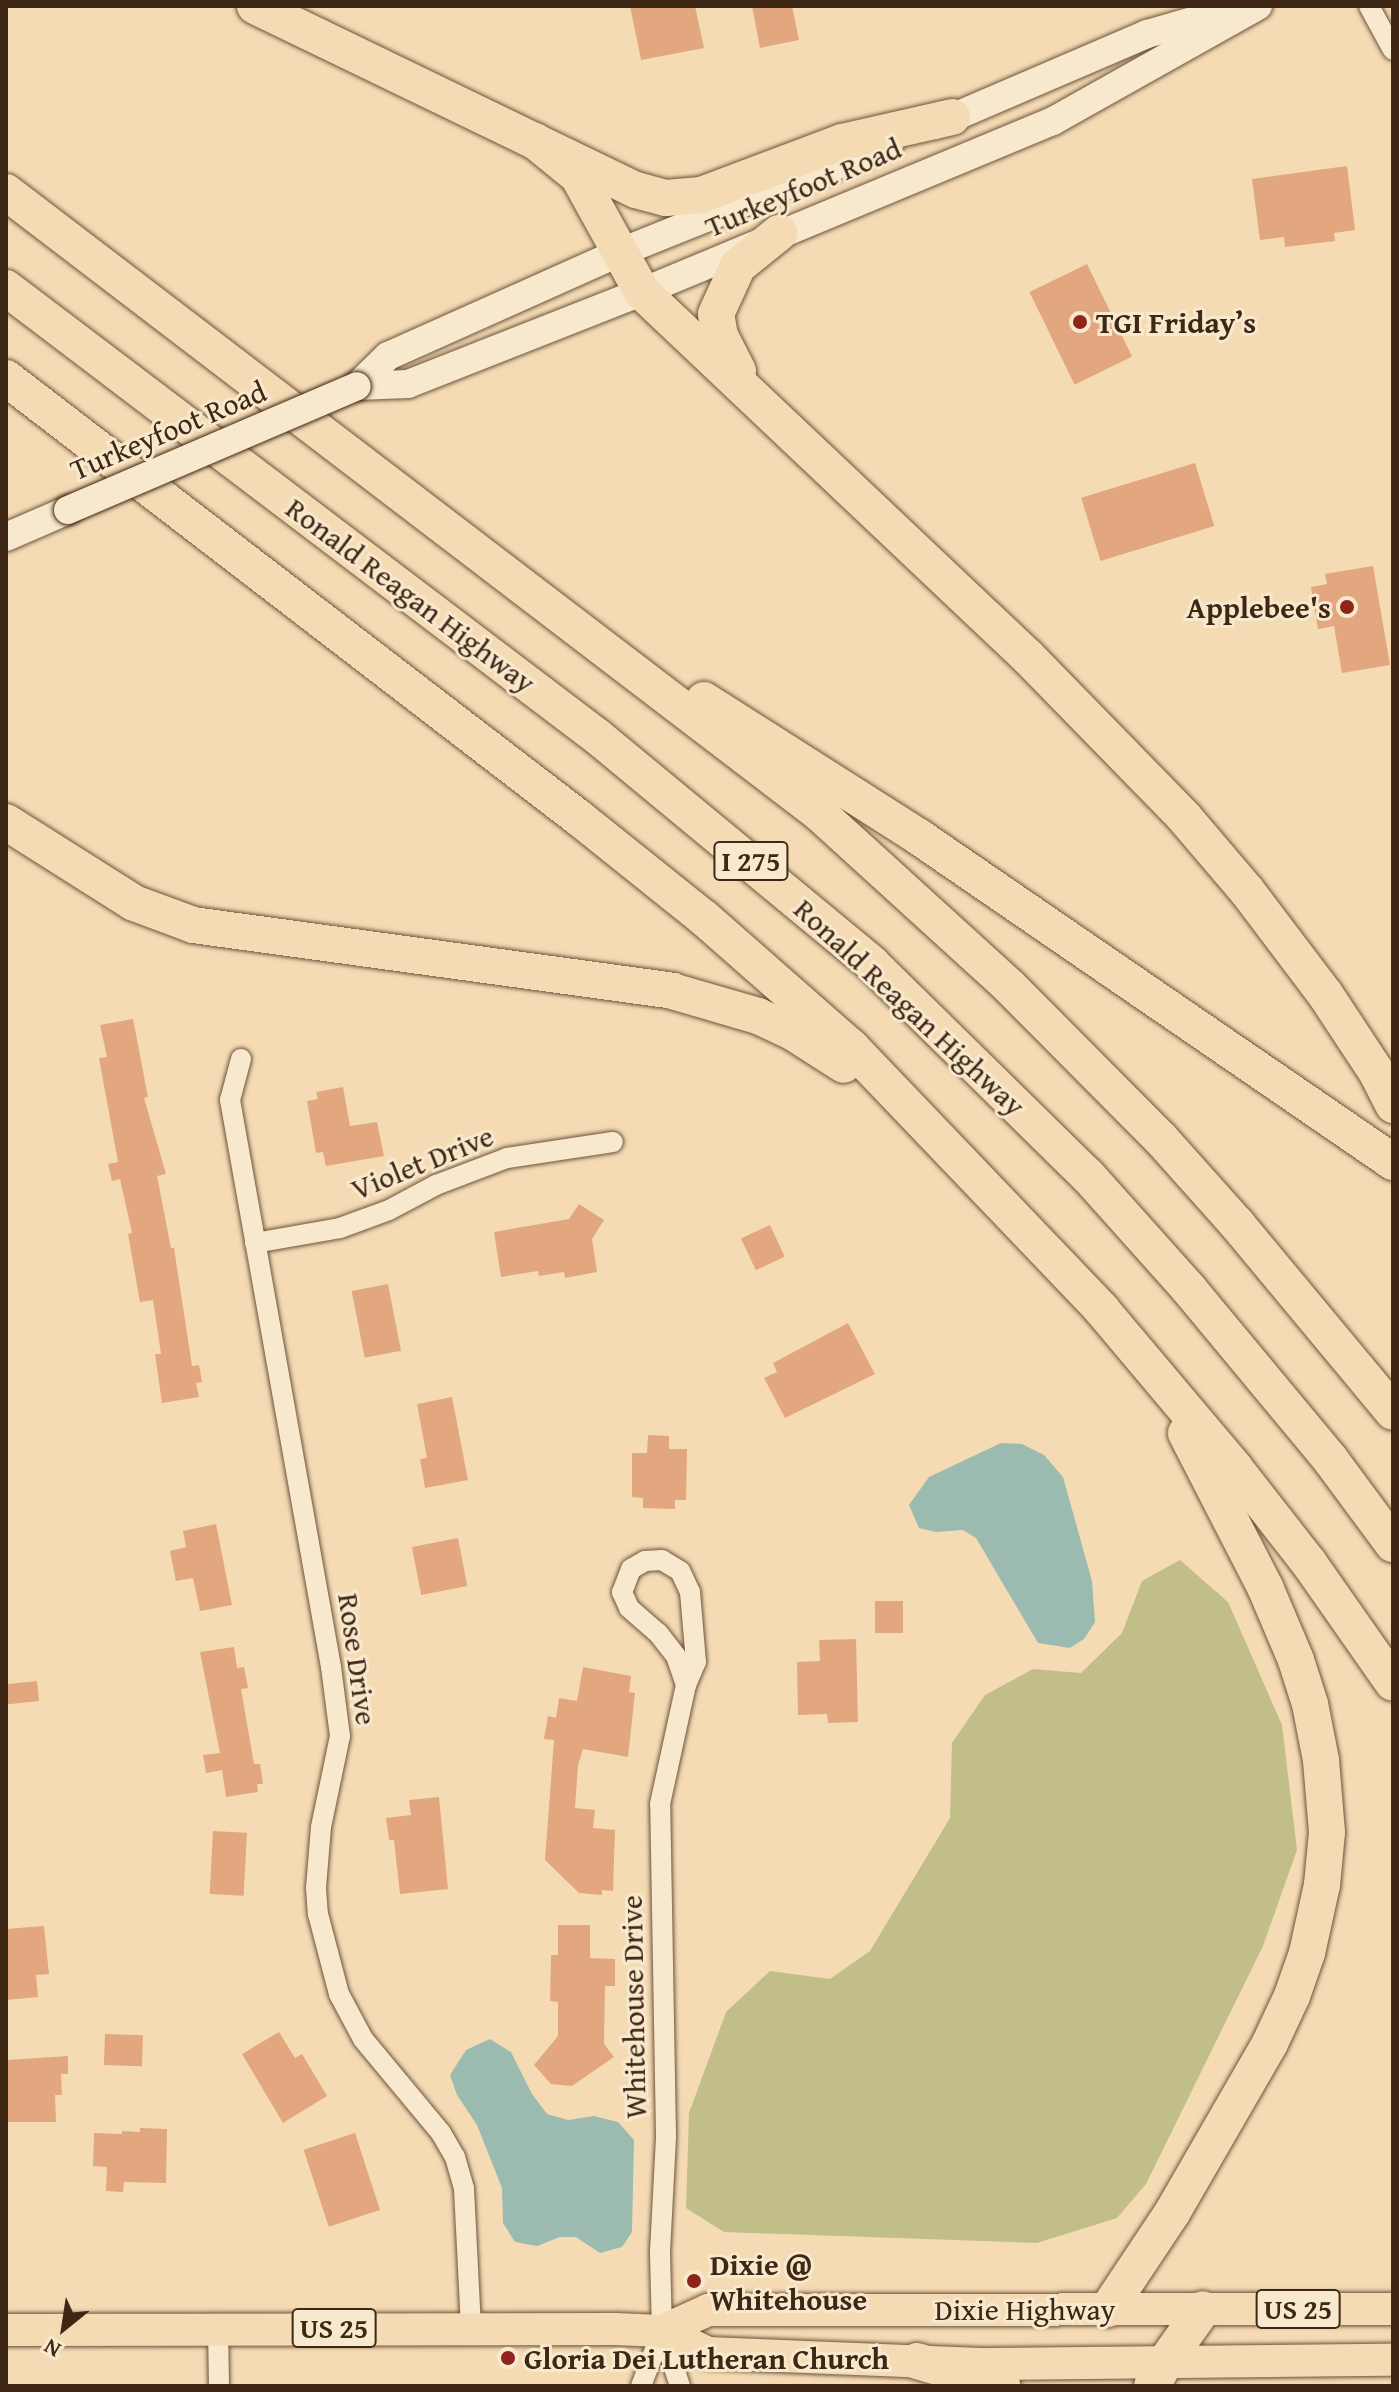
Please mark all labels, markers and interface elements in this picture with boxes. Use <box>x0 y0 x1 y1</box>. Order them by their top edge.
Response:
street label: Turkeyfoot Road <box>700 130 906 244</box>
place label: TGI Friday’s <box>1096 304 1256 340</box>
marker: TGI Friday’s <box>1071 313 1089 331</box>
street label: Turkeyfoot Road <box>65 373 271 487</box>
street label: Ronald Reagan Highway <box>279 490 543 700</box>
place label: Applebee's <box>1187 589 1331 625</box>
marker: Applebee's <box>1338 598 1356 616</box>
road number: I 275 <box>713 837 789 885</box>
street label: Ronald Reagan Highway <box>787 891 1033 1123</box>
street label: Violet Drive <box>346 1117 498 1207</box>
street label: Rose Drive <box>331 1591 385 1727</box>
street label: Whitehouse Drive <box>613 1895 653 2119</box>
place label: Dixie @ Whitehouse <box>710 2246 867 2316</box>
marker: Dixie @ Whitehouse <box>685 2272 703 2290</box>
road number: US 25 <box>1254 2285 1342 2333</box>
north arrow <box>24 2288 104 2368</box>
street label: Dixie Highway <box>934 2291 1116 2327</box>
road number: US 25 <box>290 2304 378 2352</box>
text: N <box>38 2331 66 2366</box>
place label: Gloria Dei Lutheran Church <box>524 2340 889 2376</box>
marker: Gloria Dei Lutheran Church <box>499 2349 517 2367</box>

